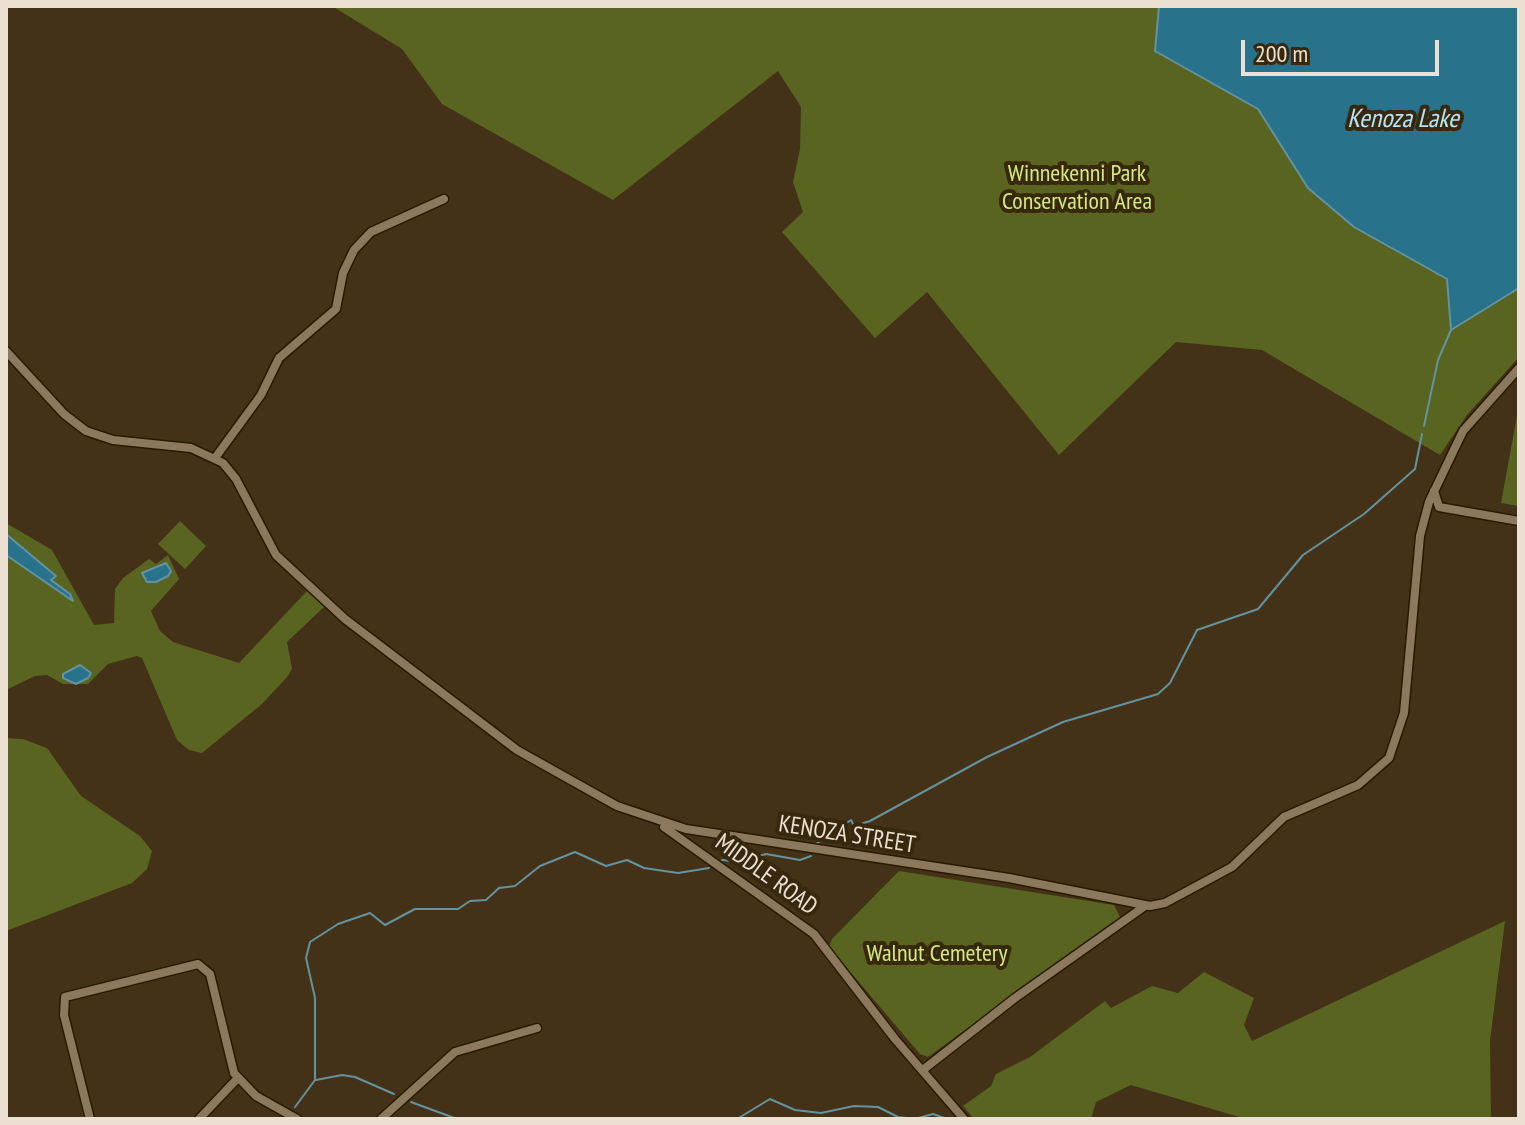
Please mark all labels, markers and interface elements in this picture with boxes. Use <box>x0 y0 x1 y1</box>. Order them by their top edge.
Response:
scale bar <box>1245 24 1443 74</box>
text: 200 m <box>1255 38 1308 69</box>
water label: Kenoza Lake <box>1347 104 1459 136</box>
park label: Winnekenni Park Conservation Area <box>1002 160 1152 216</box>
street label: KENOZA STREET <box>777 810 917 860</box>
street label: MIDDLE ROAD <box>709 828 823 922</box>
park label: Walnut Cemetery <box>867 940 1007 968</box>

